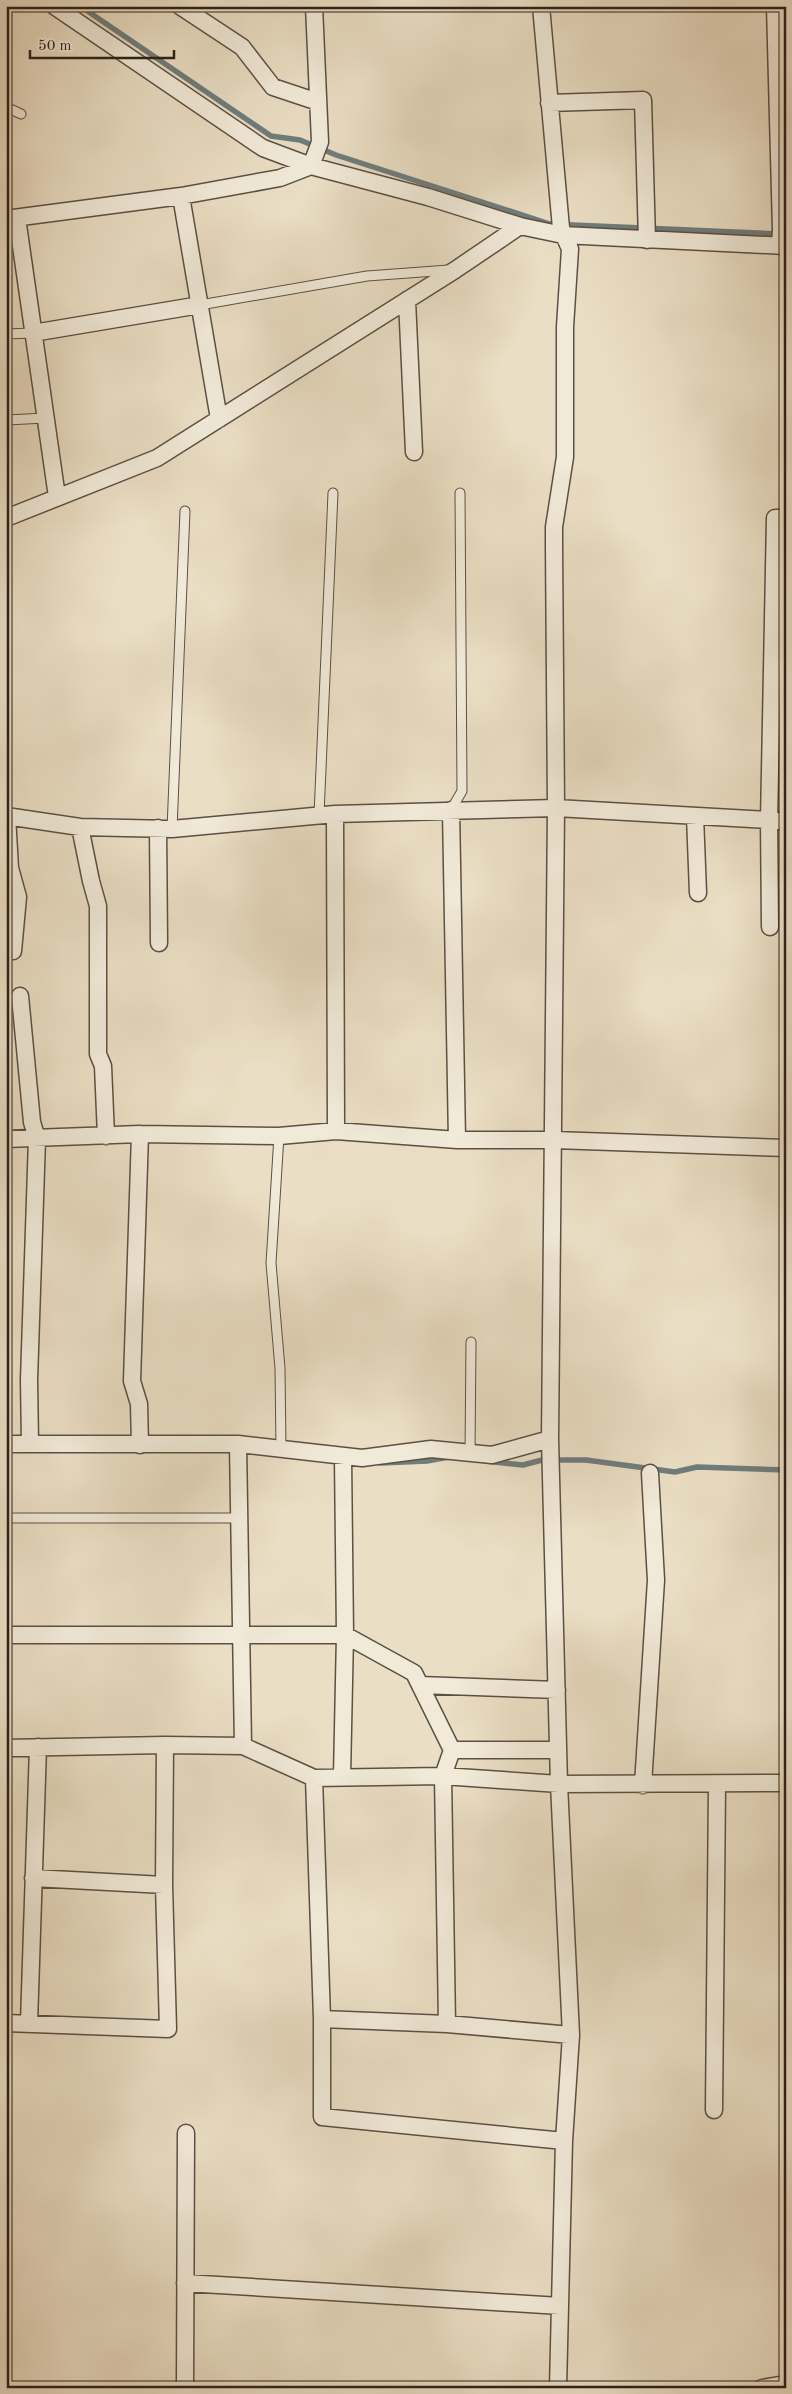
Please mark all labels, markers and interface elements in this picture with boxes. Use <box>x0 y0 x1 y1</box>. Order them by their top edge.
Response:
scale bar <box>30 28 174 60</box>
text: 50 m <box>38 39 72 54</box>

